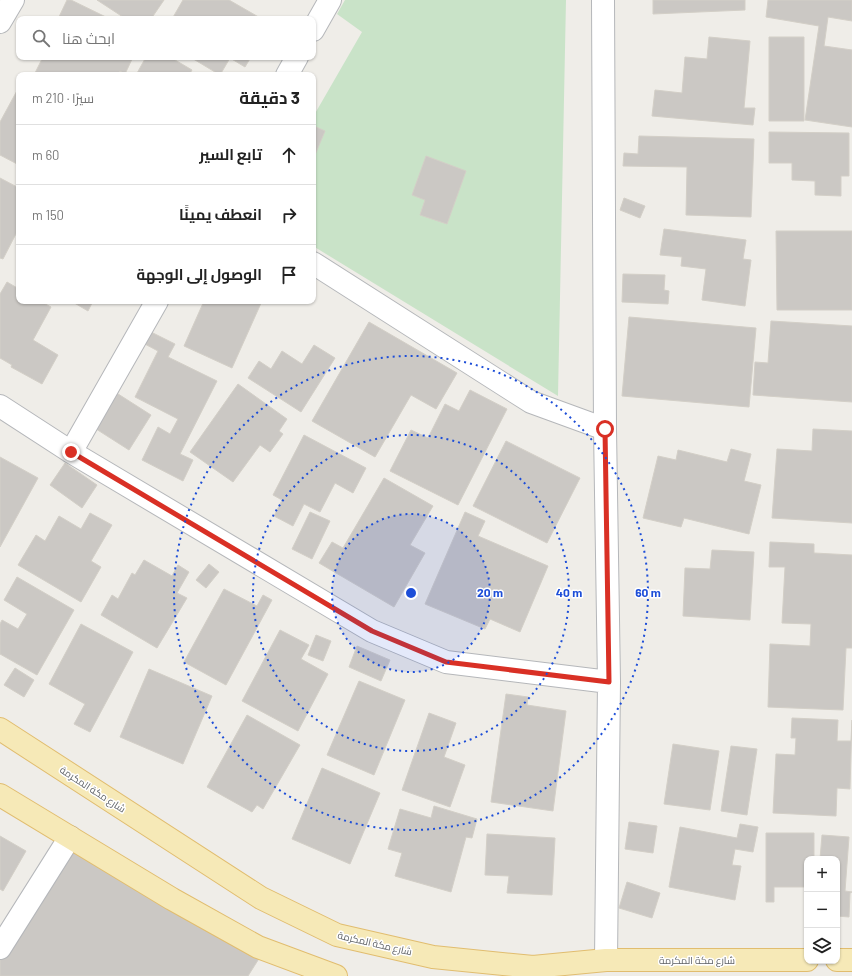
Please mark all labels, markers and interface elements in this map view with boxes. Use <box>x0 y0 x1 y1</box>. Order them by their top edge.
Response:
search box <box>16 16 316 60</box>
icon: search <box>30 27 52 49</box>
text: ابحث هنا <box>62 29 115 47</box>
text: 3 دقيقة <box>239 87 300 107</box>
text: سيرًا · 210 m <box>32 90 94 106</box>
icon: ahead <box>278 144 300 166</box>
text: تابع السير <box>199 145 262 163</box>
text: 60 m <box>32 147 59 163</box>
icon: right <box>278 204 300 226</box>
text: انعطف يمينًا <box>179 205 262 223</box>
text: 150 m <box>32 207 64 223</box>
icon: arrive <box>278 264 300 286</box>
text: الوصول إلى الوجهة <box>136 265 262 283</box>
route start <box>596 420 614 438</box>
route end <box>62 443 80 461</box>
text: 20 m <box>477 585 503 599</box>
text: 40 m <box>556 585 582 599</box>
text: 60 m <box>635 585 661 599</box>
centre of rings <box>404 586 418 600</box>
street label: شارع مكة المكرمة <box>57 763 128 816</box>
map controls <box>804 856 840 964</box>
button: + <box>804 856 840 892</box>
button: − <box>804 892 840 928</box>
button: layers <box>804 928 840 964</box>
street label: شارع مكة المكرمة <box>336 929 413 958</box>
street label: شارع مكة المكرمة <box>659 954 735 967</box>

